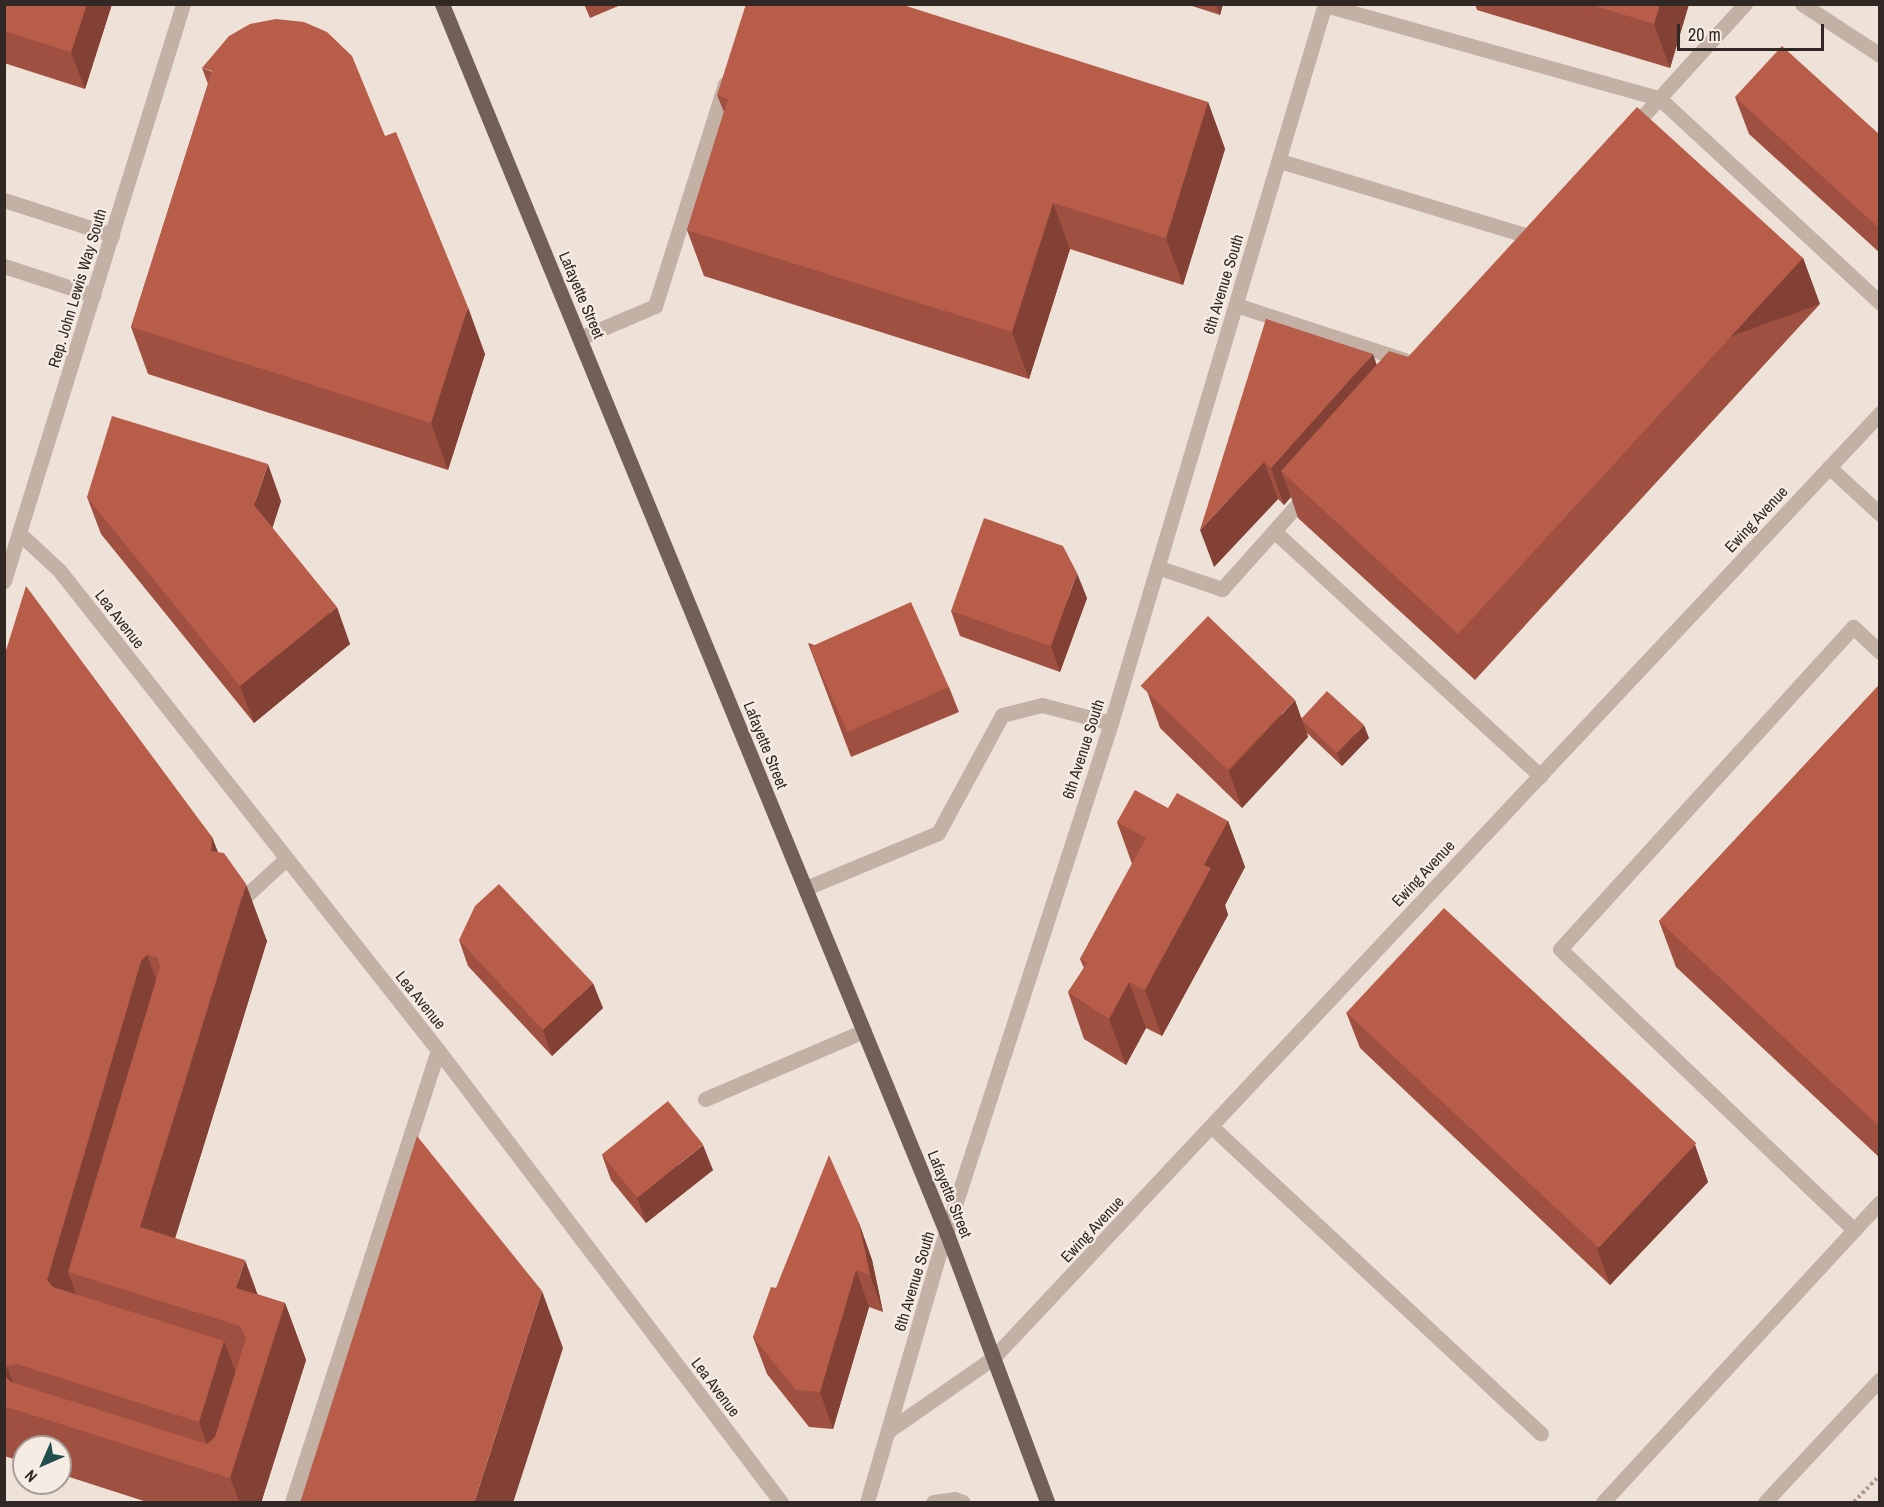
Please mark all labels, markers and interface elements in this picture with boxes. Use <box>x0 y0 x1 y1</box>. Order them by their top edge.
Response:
scale bar <box>1680 12 1827 50</box>
text: 20 m <box>1688 22 1721 47</box>
street label: Rep. John Lewis Way South <box>44 206 110 370</box>
street label: 6th Avenue South <box>1199 231 1247 337</box>
street label: Lafayette Street <box>555 249 609 341</box>
street label: Ewing Avenue <box>1720 482 1792 556</box>
street label: Lea Avenue <box>91 586 149 652</box>
street label: 6th Avenue South <box>1058 697 1108 801</box>
street label: Lafayette Street <box>740 698 792 792</box>
street label: Ewing Avenue <box>1387 836 1459 910</box>
street label: Lea Avenue <box>392 967 450 1033</box>
street label: Lafayette Street <box>924 1147 976 1241</box>
street label: Ewing Avenue <box>1056 1192 1128 1266</box>
street label: 6th Avenue South <box>890 1228 938 1334</box>
street label: Lea Avenue <box>687 1353 745 1421</box>
north arrow <box>12 1435 72 1495</box>
text: N <box>20 1465 42 1487</box>

